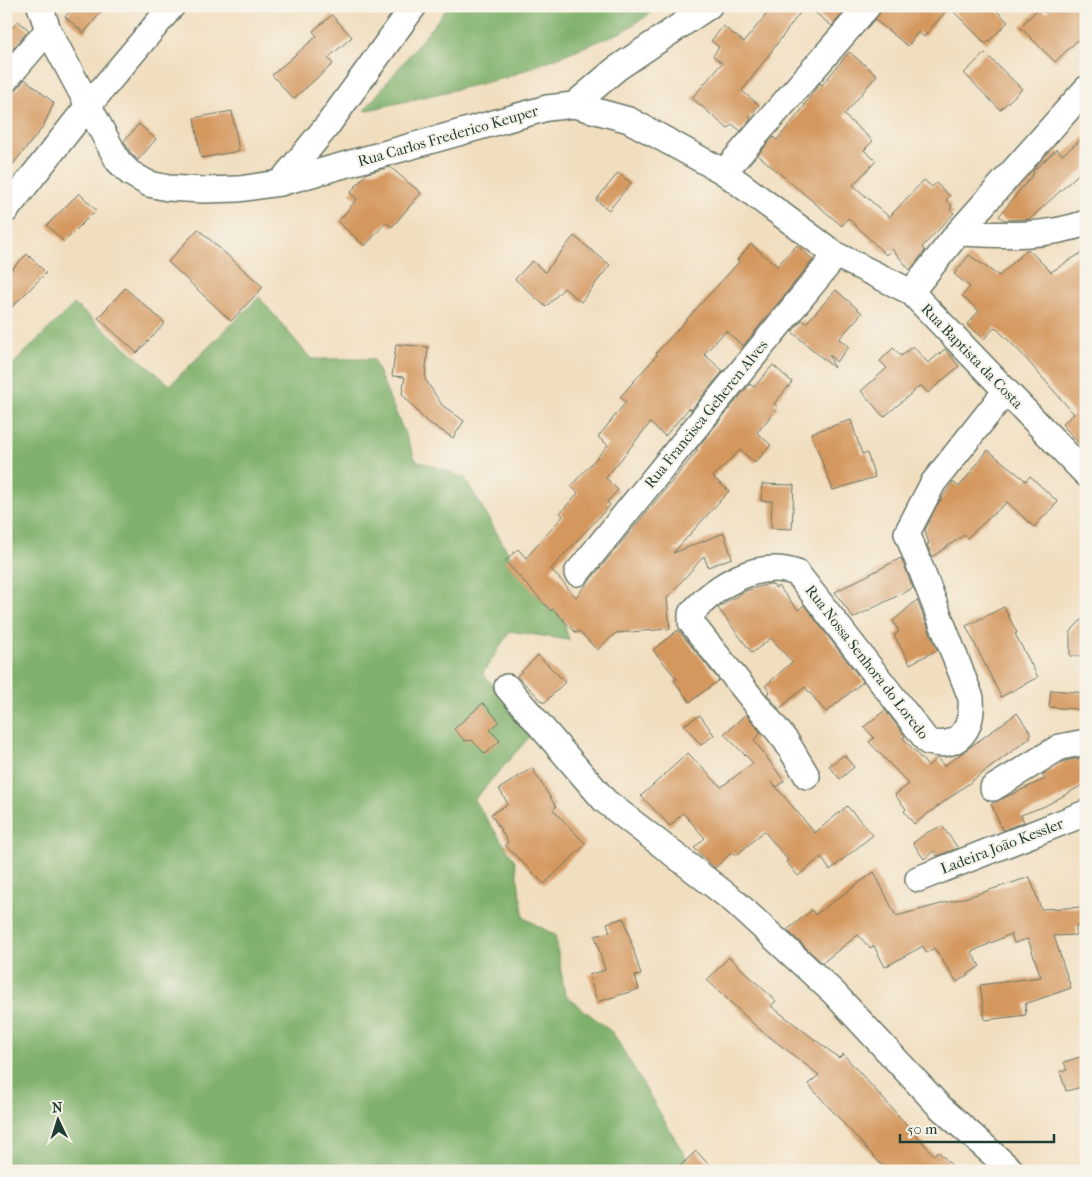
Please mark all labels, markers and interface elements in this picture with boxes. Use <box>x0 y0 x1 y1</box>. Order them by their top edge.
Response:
street label: Rua Carlos Frederico Keuper <box>356 101 541 170</box>
street label: Rua Baptista da Costa <box>917 300 1027 413</box>
street label: Rua Francisca Geheren Alves <box>641 336 772 492</box>
street label: Rua Nossa Senhora do Loredo <box>801 581 933 743</box>
street label: Ladeira João Kessler <box>938 814 1067 878</box>
north arrow <box>32 1094 82 1144</box>
text: N <box>51 1099 63 1116</box>
scale bar <box>900 1112 1053 1144</box>
text: 50 m <box>907 1120 938 1138</box>

